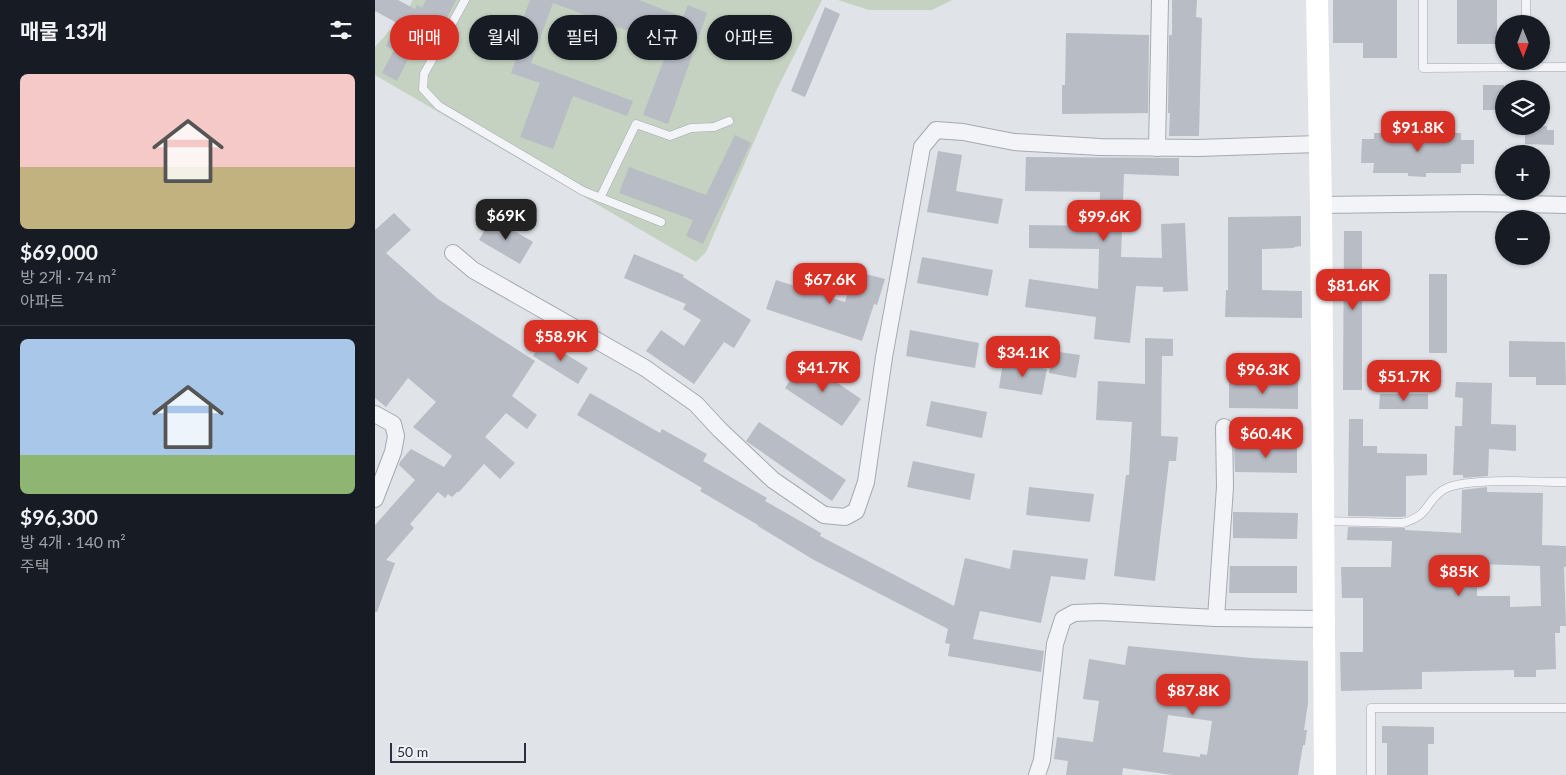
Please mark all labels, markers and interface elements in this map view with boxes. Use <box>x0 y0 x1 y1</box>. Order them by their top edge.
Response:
chip: 매매 <box>390 15 459 60</box>
chip: 월세 <box>469 15 538 60</box>
chip: 필터 <box>548 15 617 60</box>
chip: 신규 <box>627 15 697 60</box>
chip: 아파트 <box>707 15 792 60</box>
north arrow <box>1495 15 1550 70</box>
map controls <box>1495 15 1550 265</box>
icon: filters <box>327 16 355 44</box>
text: 매물 13개 <box>20 18 107 43</box>
button: layers <box>1495 80 1550 135</box>
icon: home <box>143 106 233 196</box>
pin: $91.8K <box>1377 110 1459 153</box>
text: $91.8K <box>1392 117 1444 136</box>
button: + <box>1495 145 1550 200</box>
pin: $69K <box>476 198 536 241</box>
pin: $99.6K <box>1063 200 1145 242</box>
text: $69K <box>487 205 525 224</box>
text: $99.6K <box>1078 206 1130 225</box>
button: − <box>1495 210 1550 265</box>
text: $69,000 <box>20 239 98 264</box>
pin: $67.6K <box>789 262 871 305</box>
text: 방 2개 · 74 m² <box>20 267 116 286</box>
pin: $81.6K <box>1312 268 1394 311</box>
text: $67.6K <box>804 269 856 288</box>
text: $81.6K <box>1327 275 1379 294</box>
text: 아파트 <box>20 291 64 310</box>
pin: $58.9K <box>520 320 602 362</box>
text: $58.9K <box>535 326 587 345</box>
pin: $34.1K <box>982 336 1064 378</box>
text: $34.1K <box>997 342 1049 361</box>
pin: $41.7K <box>782 350 864 393</box>
pin: $96.3K <box>1222 352 1304 395</box>
text: $41.7K <box>797 357 849 376</box>
text: $96.3K <box>1237 359 1289 378</box>
pin: $51.7K <box>1363 360 1445 402</box>
text: $51.7K <box>1378 366 1430 385</box>
icon: home <box>143 372 233 462</box>
pin: $60.4K <box>1225 416 1307 459</box>
text: $60.4K <box>1240 423 1292 442</box>
text: $96,300 <box>20 504 98 529</box>
text: 방 4개 · 140 m² <box>20 532 126 551</box>
pin: $85K <box>1429 554 1489 597</box>
text: 주택 <box>20 556 49 575</box>
text: $85K <box>1440 561 1478 580</box>
pin: $87.8K <box>1152 674 1234 716</box>
text: $87.8K <box>1167 680 1219 699</box>
scale bar <box>390 740 526 763</box>
text: 50 m <box>397 743 428 760</box>

